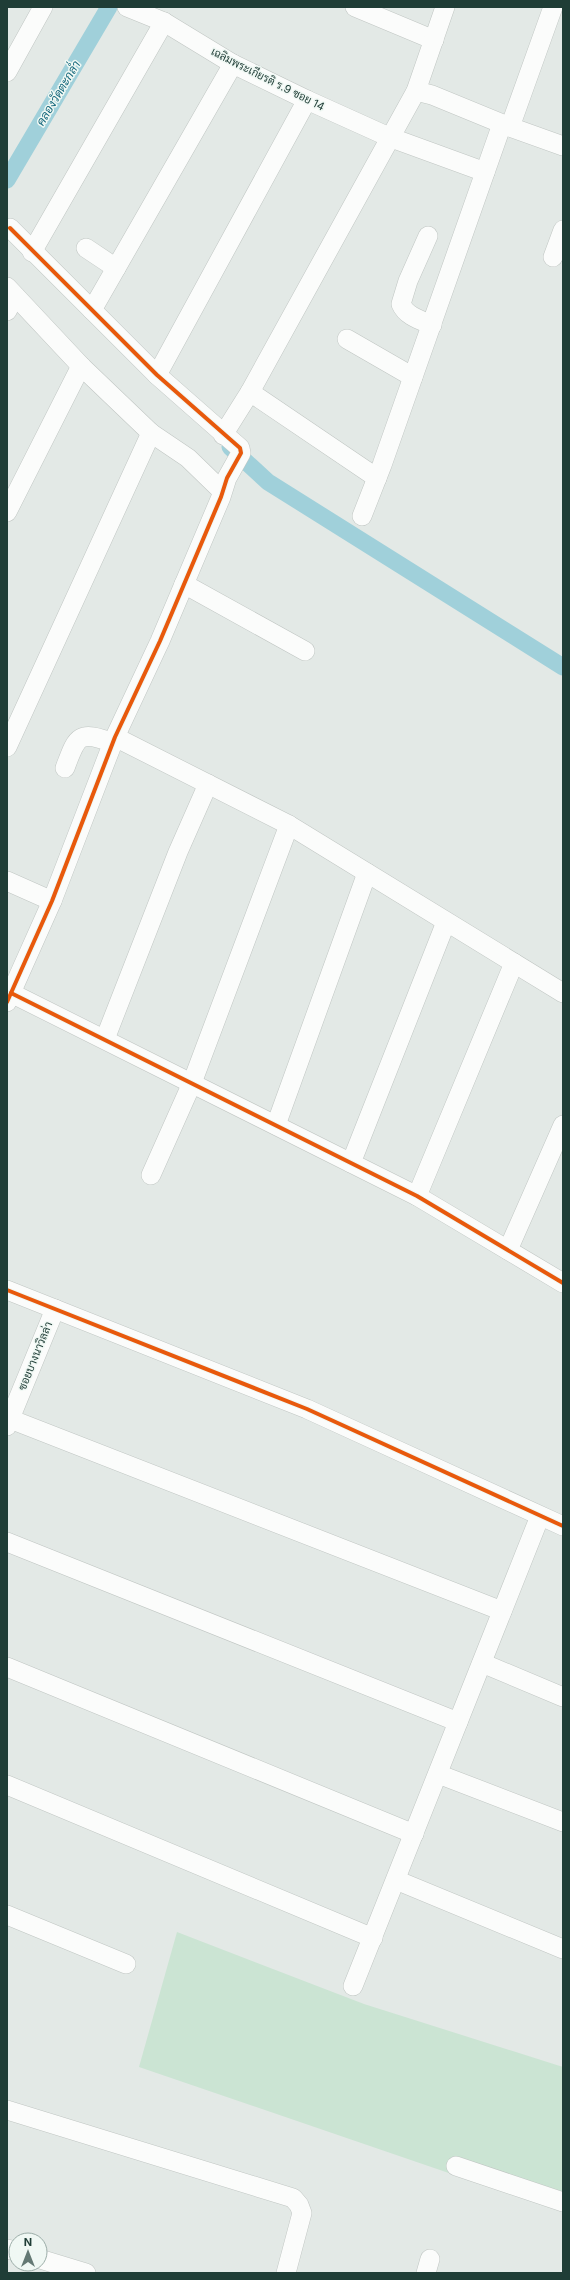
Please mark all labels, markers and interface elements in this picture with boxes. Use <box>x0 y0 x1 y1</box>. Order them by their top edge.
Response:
street label: เฉลิมพระเกียรติ ร.9 ซอย 14 <box>209 43 328 114</box>
water label: คลองวัดตะกล่ำ <box>31 57 83 128</box>
street label: ซอยบางนาวิลล่า <box>15 1320 55 1392</box>
north arrow <box>8 2232 48 2272</box>
text: N <box>24 2235 32 2249</box>

